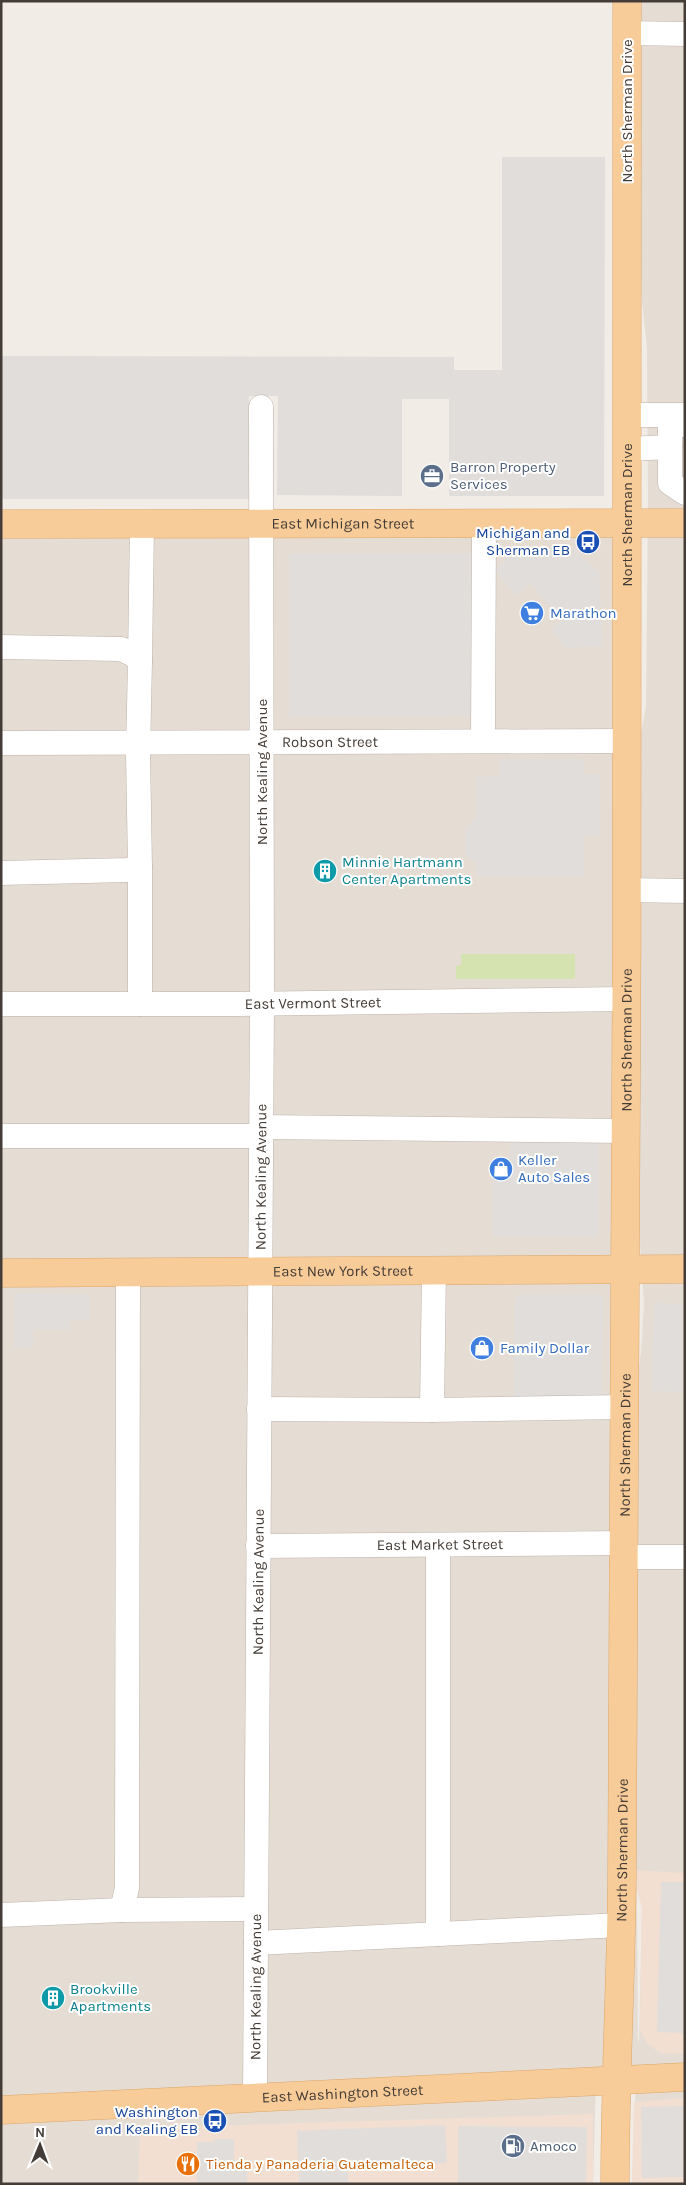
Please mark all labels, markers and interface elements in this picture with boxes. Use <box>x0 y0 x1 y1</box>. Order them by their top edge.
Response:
street label: North Sherman Drive <box>618 39 636 183</box>
street label: North Sherman Drive <box>618 443 636 587</box>
place label: Barron Property Services <box>450 458 556 493</box>
office icon: Barron Property Services <box>419 463 445 489</box>
street label: East Michigan Street <box>272 514 415 533</box>
place label: Michigan and Sherman EB <box>476 524 570 559</box>
bus stop icon: Michigan and Sherman EB <box>575 529 601 555</box>
supermarket icon: Marathon <box>519 600 545 626</box>
place label: Marathon <box>550 604 617 622</box>
street label: North Kealing Avenue <box>253 699 271 845</box>
street label: Robson Street <box>282 733 378 751</box>
place label: Minnie Hartmann Center Apartments <box>342 853 471 888</box>
building icon: Minnie Hartmann Center Apartments <box>312 858 338 884</box>
street label: North Sherman Drive <box>617 968 636 1112</box>
street label: East Vermont Street <box>245 993 382 1013</box>
street label: North Kealing Avenue <box>251 1104 270 1250</box>
place label: Keller Auto Sales <box>518 1151 590 1186</box>
shop icon: Keller Auto Sales <box>488 1156 514 1182</box>
street label: East New York Street <box>273 1262 414 1280</box>
shop icon: Family Dollar <box>469 1335 495 1361</box>
place label: Family Dollar <box>500 1339 590 1357</box>
street label: North Sherman Drive <box>616 1373 634 1517</box>
street label: North Kealing Avenue <box>249 1509 268 1655</box>
street label: East Market Street <box>377 1535 504 1554</box>
street label: North Sherman Drive <box>612 1778 632 1922</box>
street label: North Kealing Avenue <box>246 1914 265 2060</box>
place label: Brookville Apartments <box>70 1980 151 2015</box>
building icon: Brookville Apartments <box>40 1985 66 2011</box>
street label: East Washington Street <box>261 2081 424 2106</box>
place label: Washington and Kealing EB <box>96 2103 198 2138</box>
bus stop icon: Washington and Kealing EB <box>202 2108 228 2134</box>
north arrow <box>15 2120 65 2170</box>
text: N <box>35 2124 45 2141</box>
fuel station icon: Amoco <box>500 2133 526 2159</box>
place label: Amoco <box>530 2137 577 2155</box>
restaurant icon: Tienda y Panaderia Guatemalteca <box>175 2151 201 2177</box>
place label: Tienda y Panaderia Guatemalteca <box>206 2155 434 2173</box>

